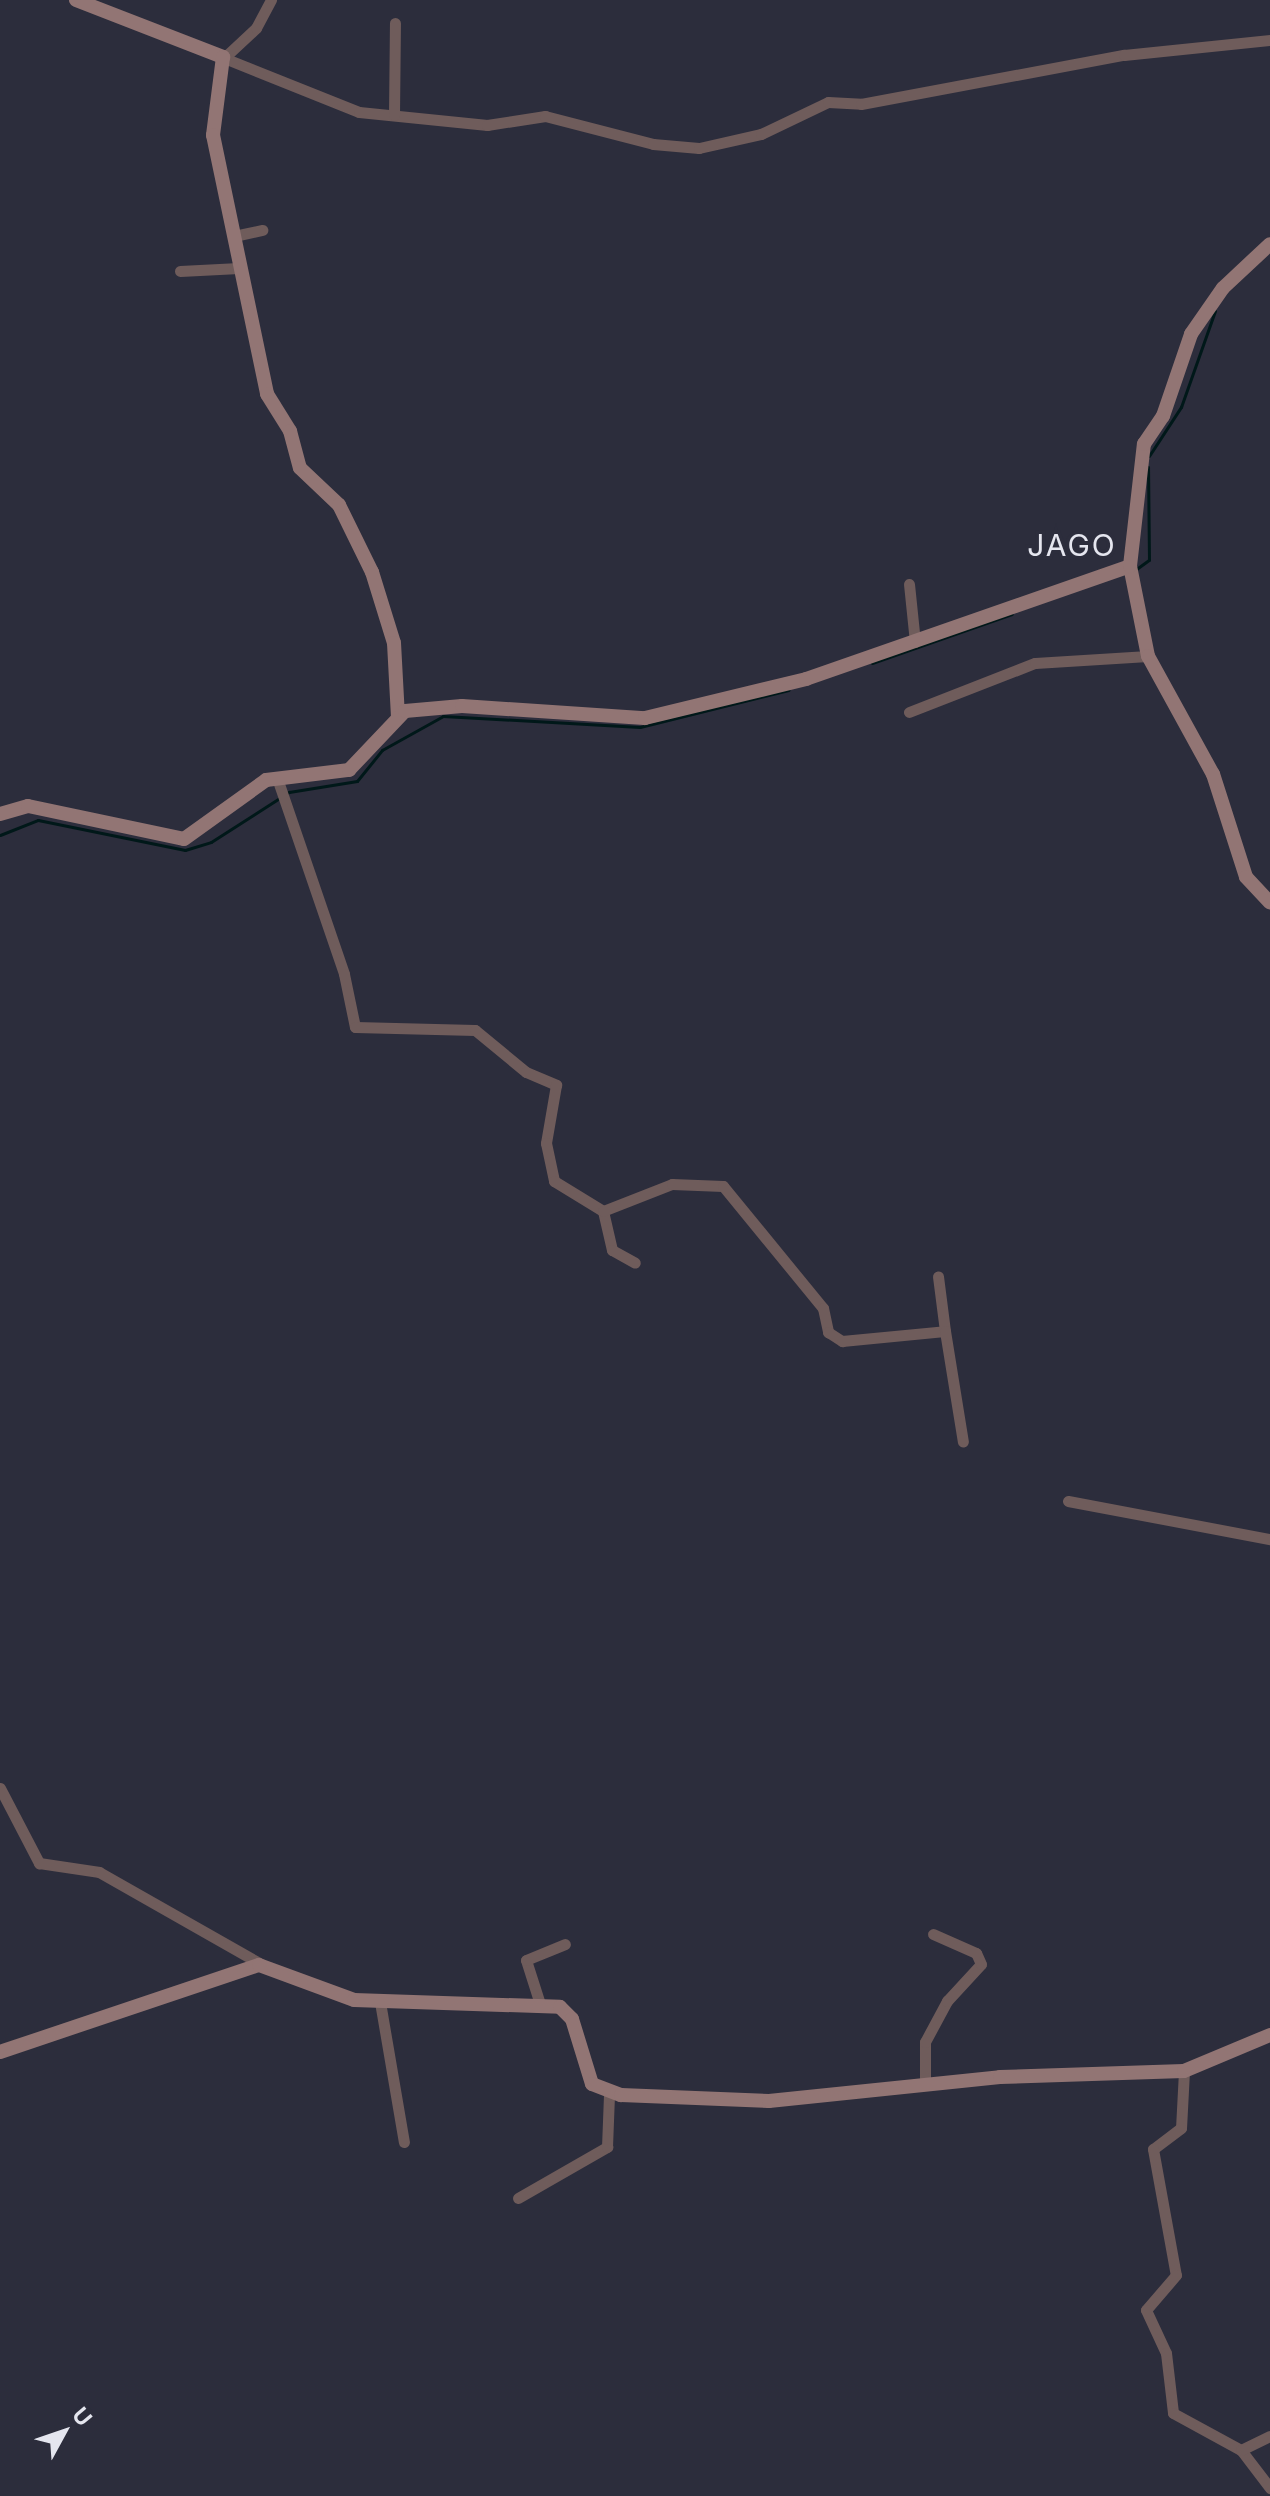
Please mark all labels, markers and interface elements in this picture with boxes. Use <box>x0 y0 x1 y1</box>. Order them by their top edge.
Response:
district label: JAGO <box>1027 527 1117 563</box>
north arrow <box>24 2392 104 2472</box>
text: U <box>67 2402 98 2431</box>

